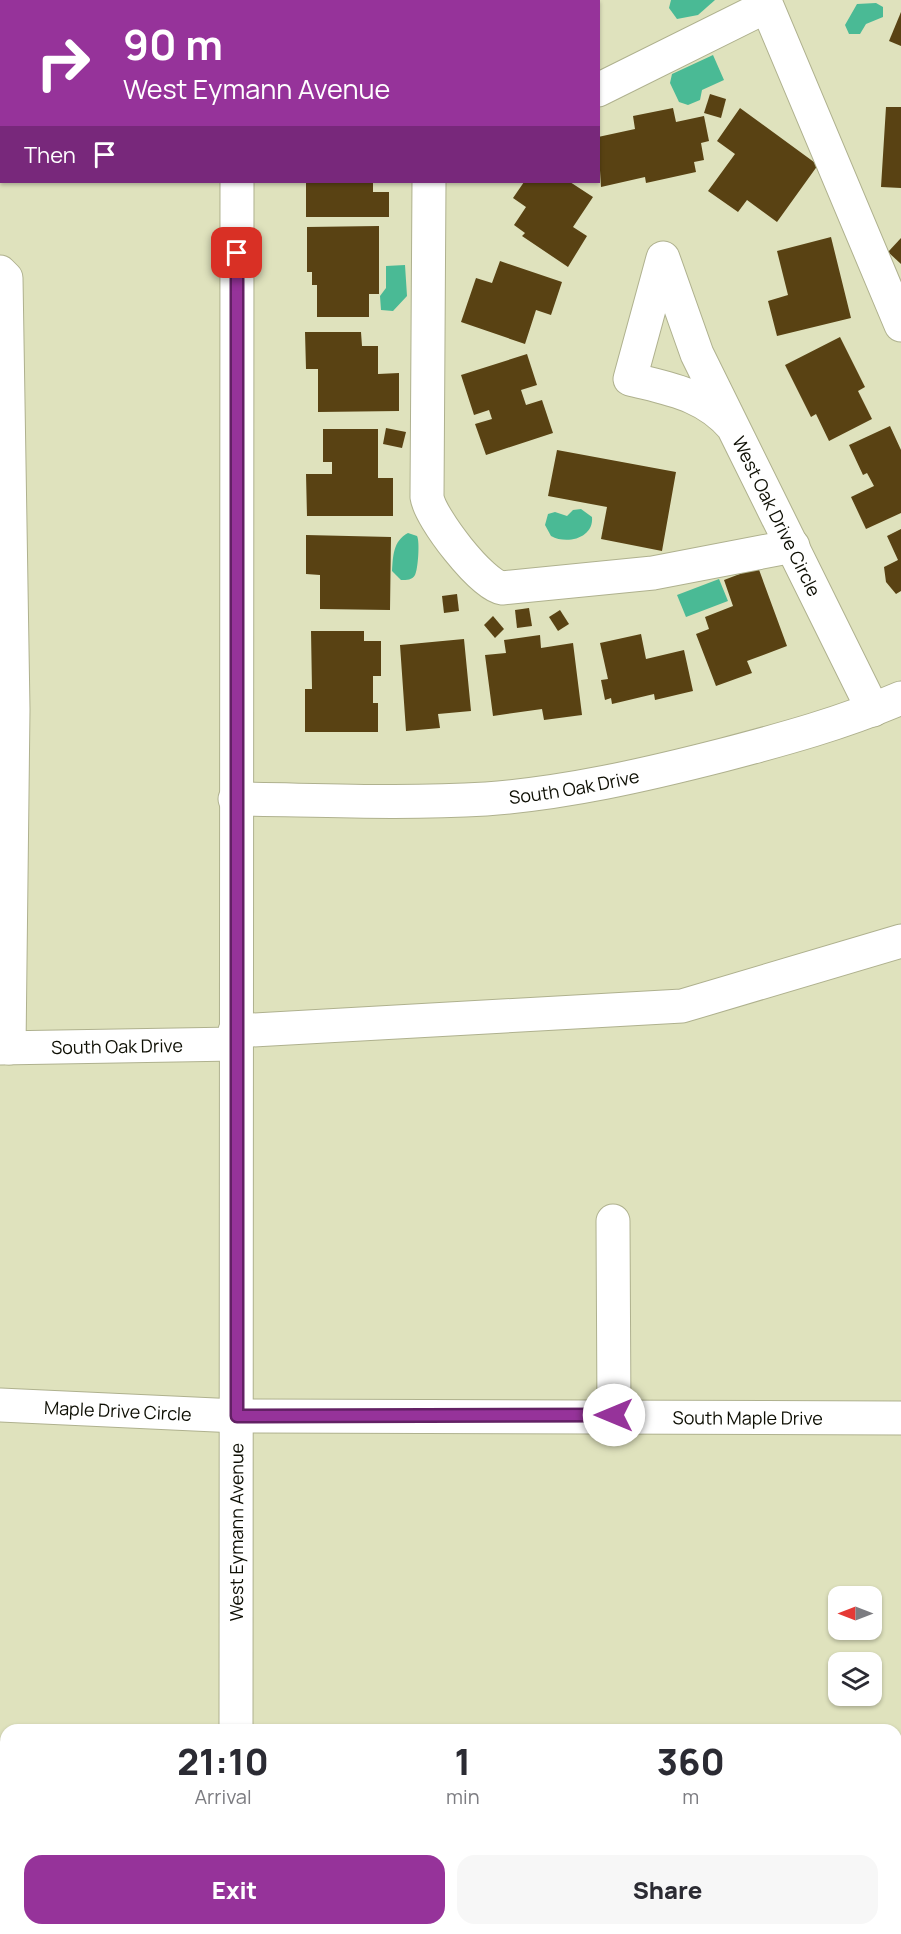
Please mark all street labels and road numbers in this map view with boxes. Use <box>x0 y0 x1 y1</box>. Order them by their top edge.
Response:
street label: West Oak Drive Circle <box>727 432 827 600</box>
street label: South Oak Drive <box>508 764 641 809</box>
street label: South Oak Drive <box>51 1033 183 1059</box>
street label: Maple Drive Circle <box>44 1395 192 1426</box>
street label: South Maple Drive <box>673 1405 823 1430</box>
street label: West Eymann Avenue <box>224 1443 248 1621</box>

